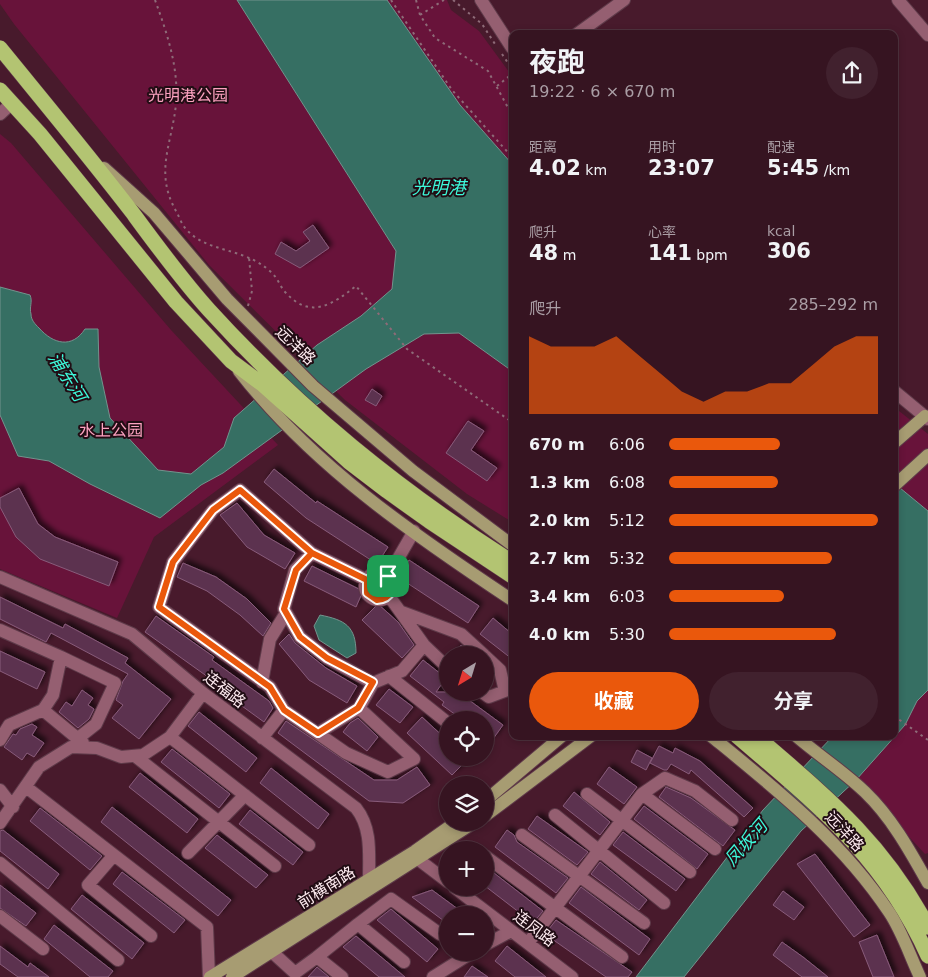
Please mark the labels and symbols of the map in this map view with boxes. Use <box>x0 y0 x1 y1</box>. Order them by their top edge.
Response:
park label: 光明港公园 <box>148 86 228 105</box>
water label: 光明港 <box>412 177 469 198</box>
street label: 远洋路 <box>272 322 320 369</box>
water label: 浦东河 <box>44 348 92 408</box>
park label: 水上公园 <box>79 421 143 440</box>
pin <box>367 555 409 597</box>
north arrow <box>439 646 494 701</box>
street label: 连福路 <box>200 667 249 712</box>
street label: 远洋路 <box>821 807 868 855</box>
water label: 凤坂河 <box>720 813 773 870</box>
street label: 前横南路 <box>294 862 358 912</box>
street label: 连凤路 <box>510 906 560 950</box>

